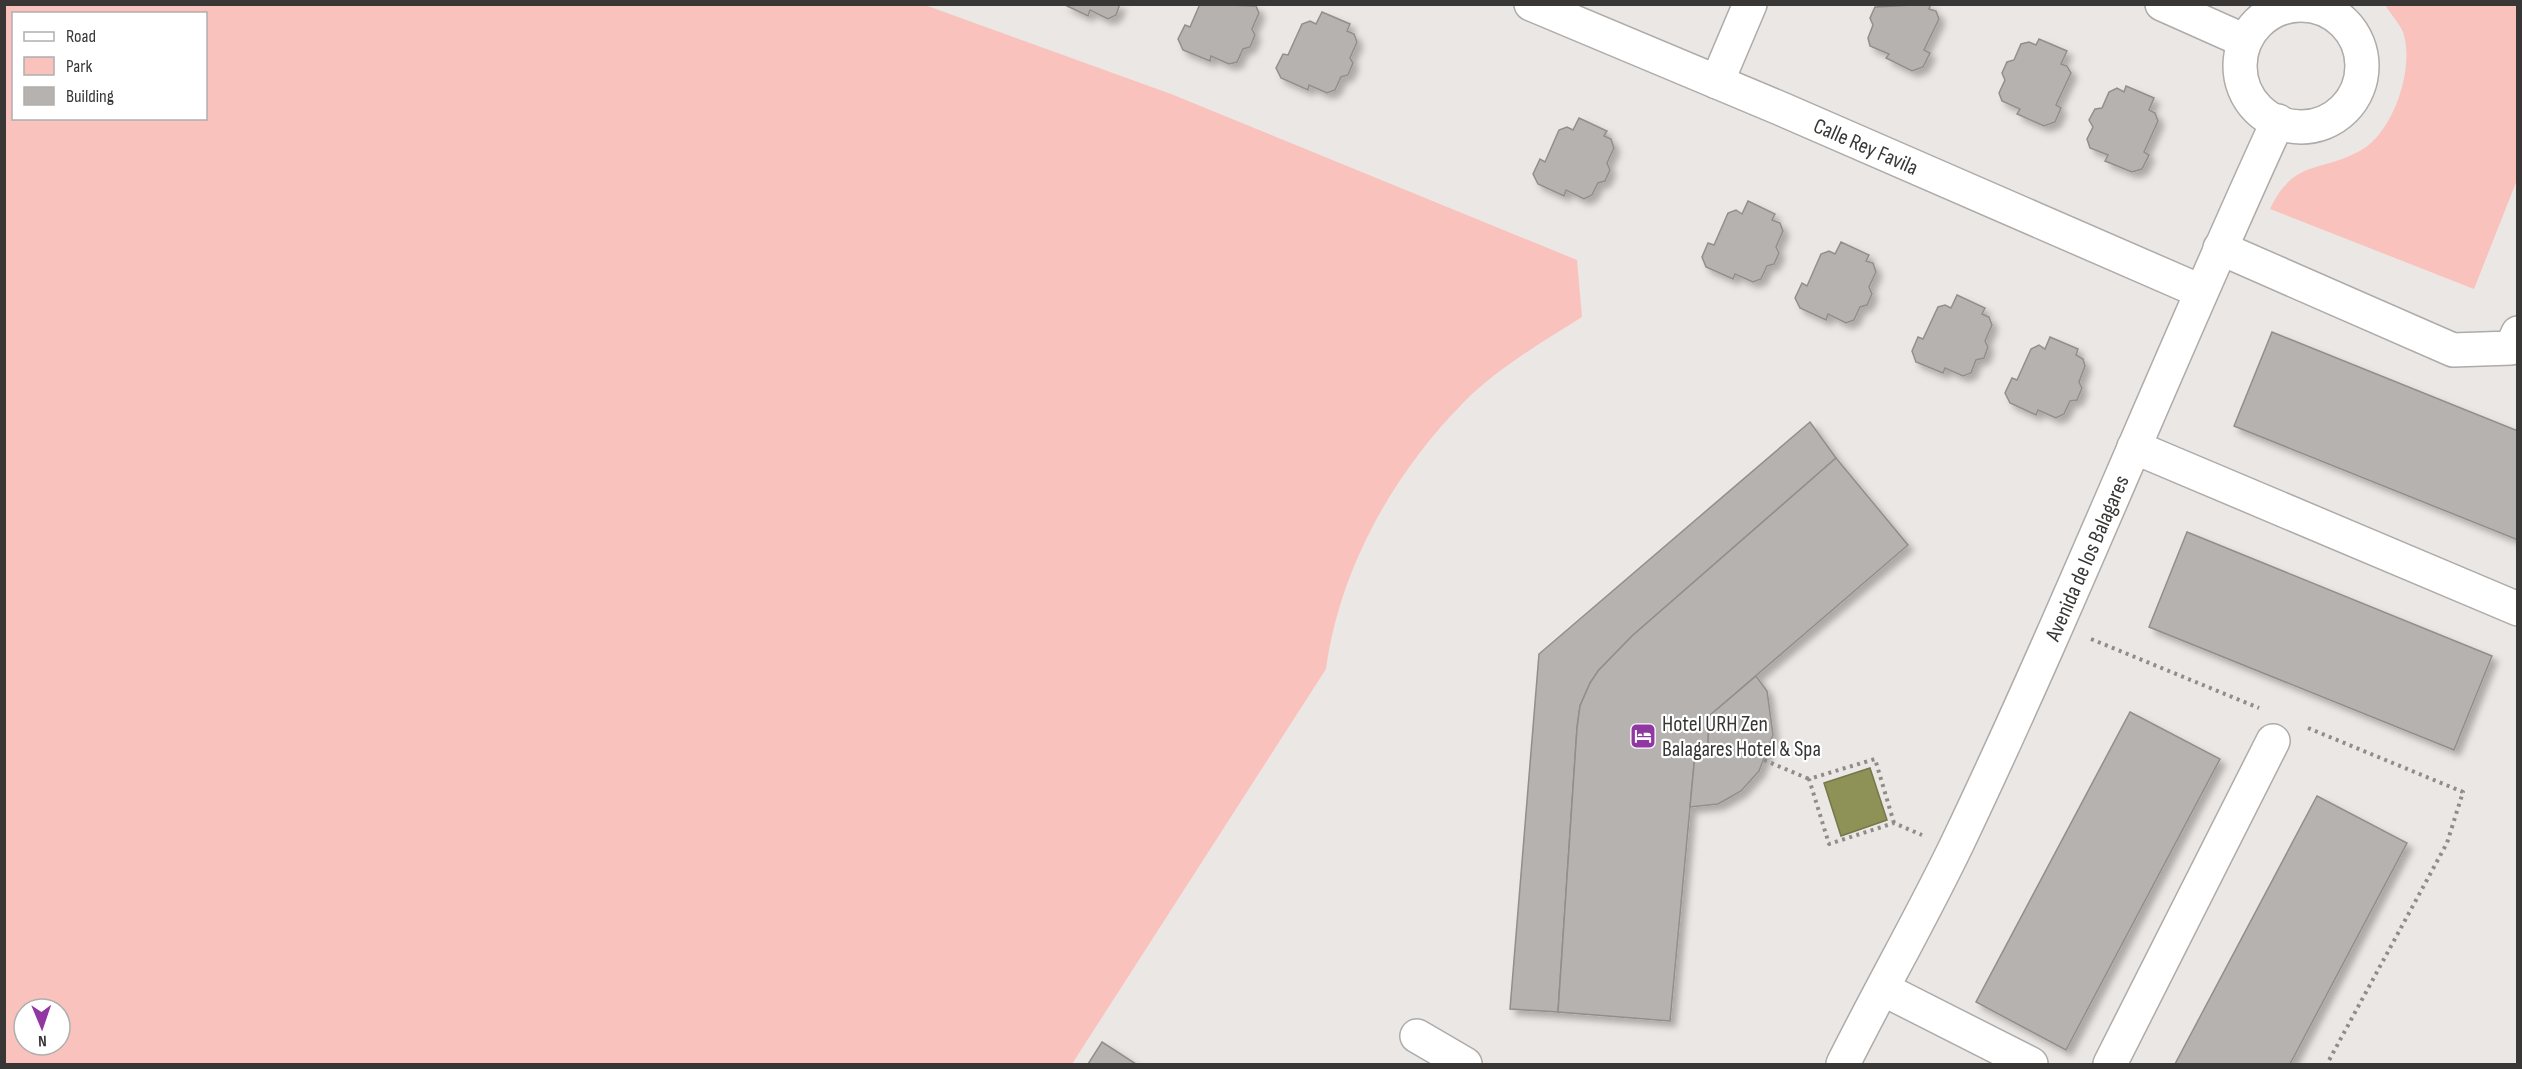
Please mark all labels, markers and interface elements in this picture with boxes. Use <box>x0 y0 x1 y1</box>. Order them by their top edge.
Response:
legend <box>12 12 207 120</box>
text: Road <box>66 26 96 47</box>
text: Park <box>66 56 92 77</box>
text: Building <box>66 86 114 107</box>
street label: Calle Rey Favila <box>1809 113 1922 182</box>
street label: Avenida de los Balagares <box>2039 471 2136 646</box>
place label: Hotel URH Zen Balagares Hotel & Spa <box>1662 711 1821 763</box>
hotel icon: Hotel URH Zen Balagares Hotel & Spa <box>1628 721 1658 751</box>
north arrow <box>12 997 72 1057</box>
text: N <box>38 1031 47 1050</box>

